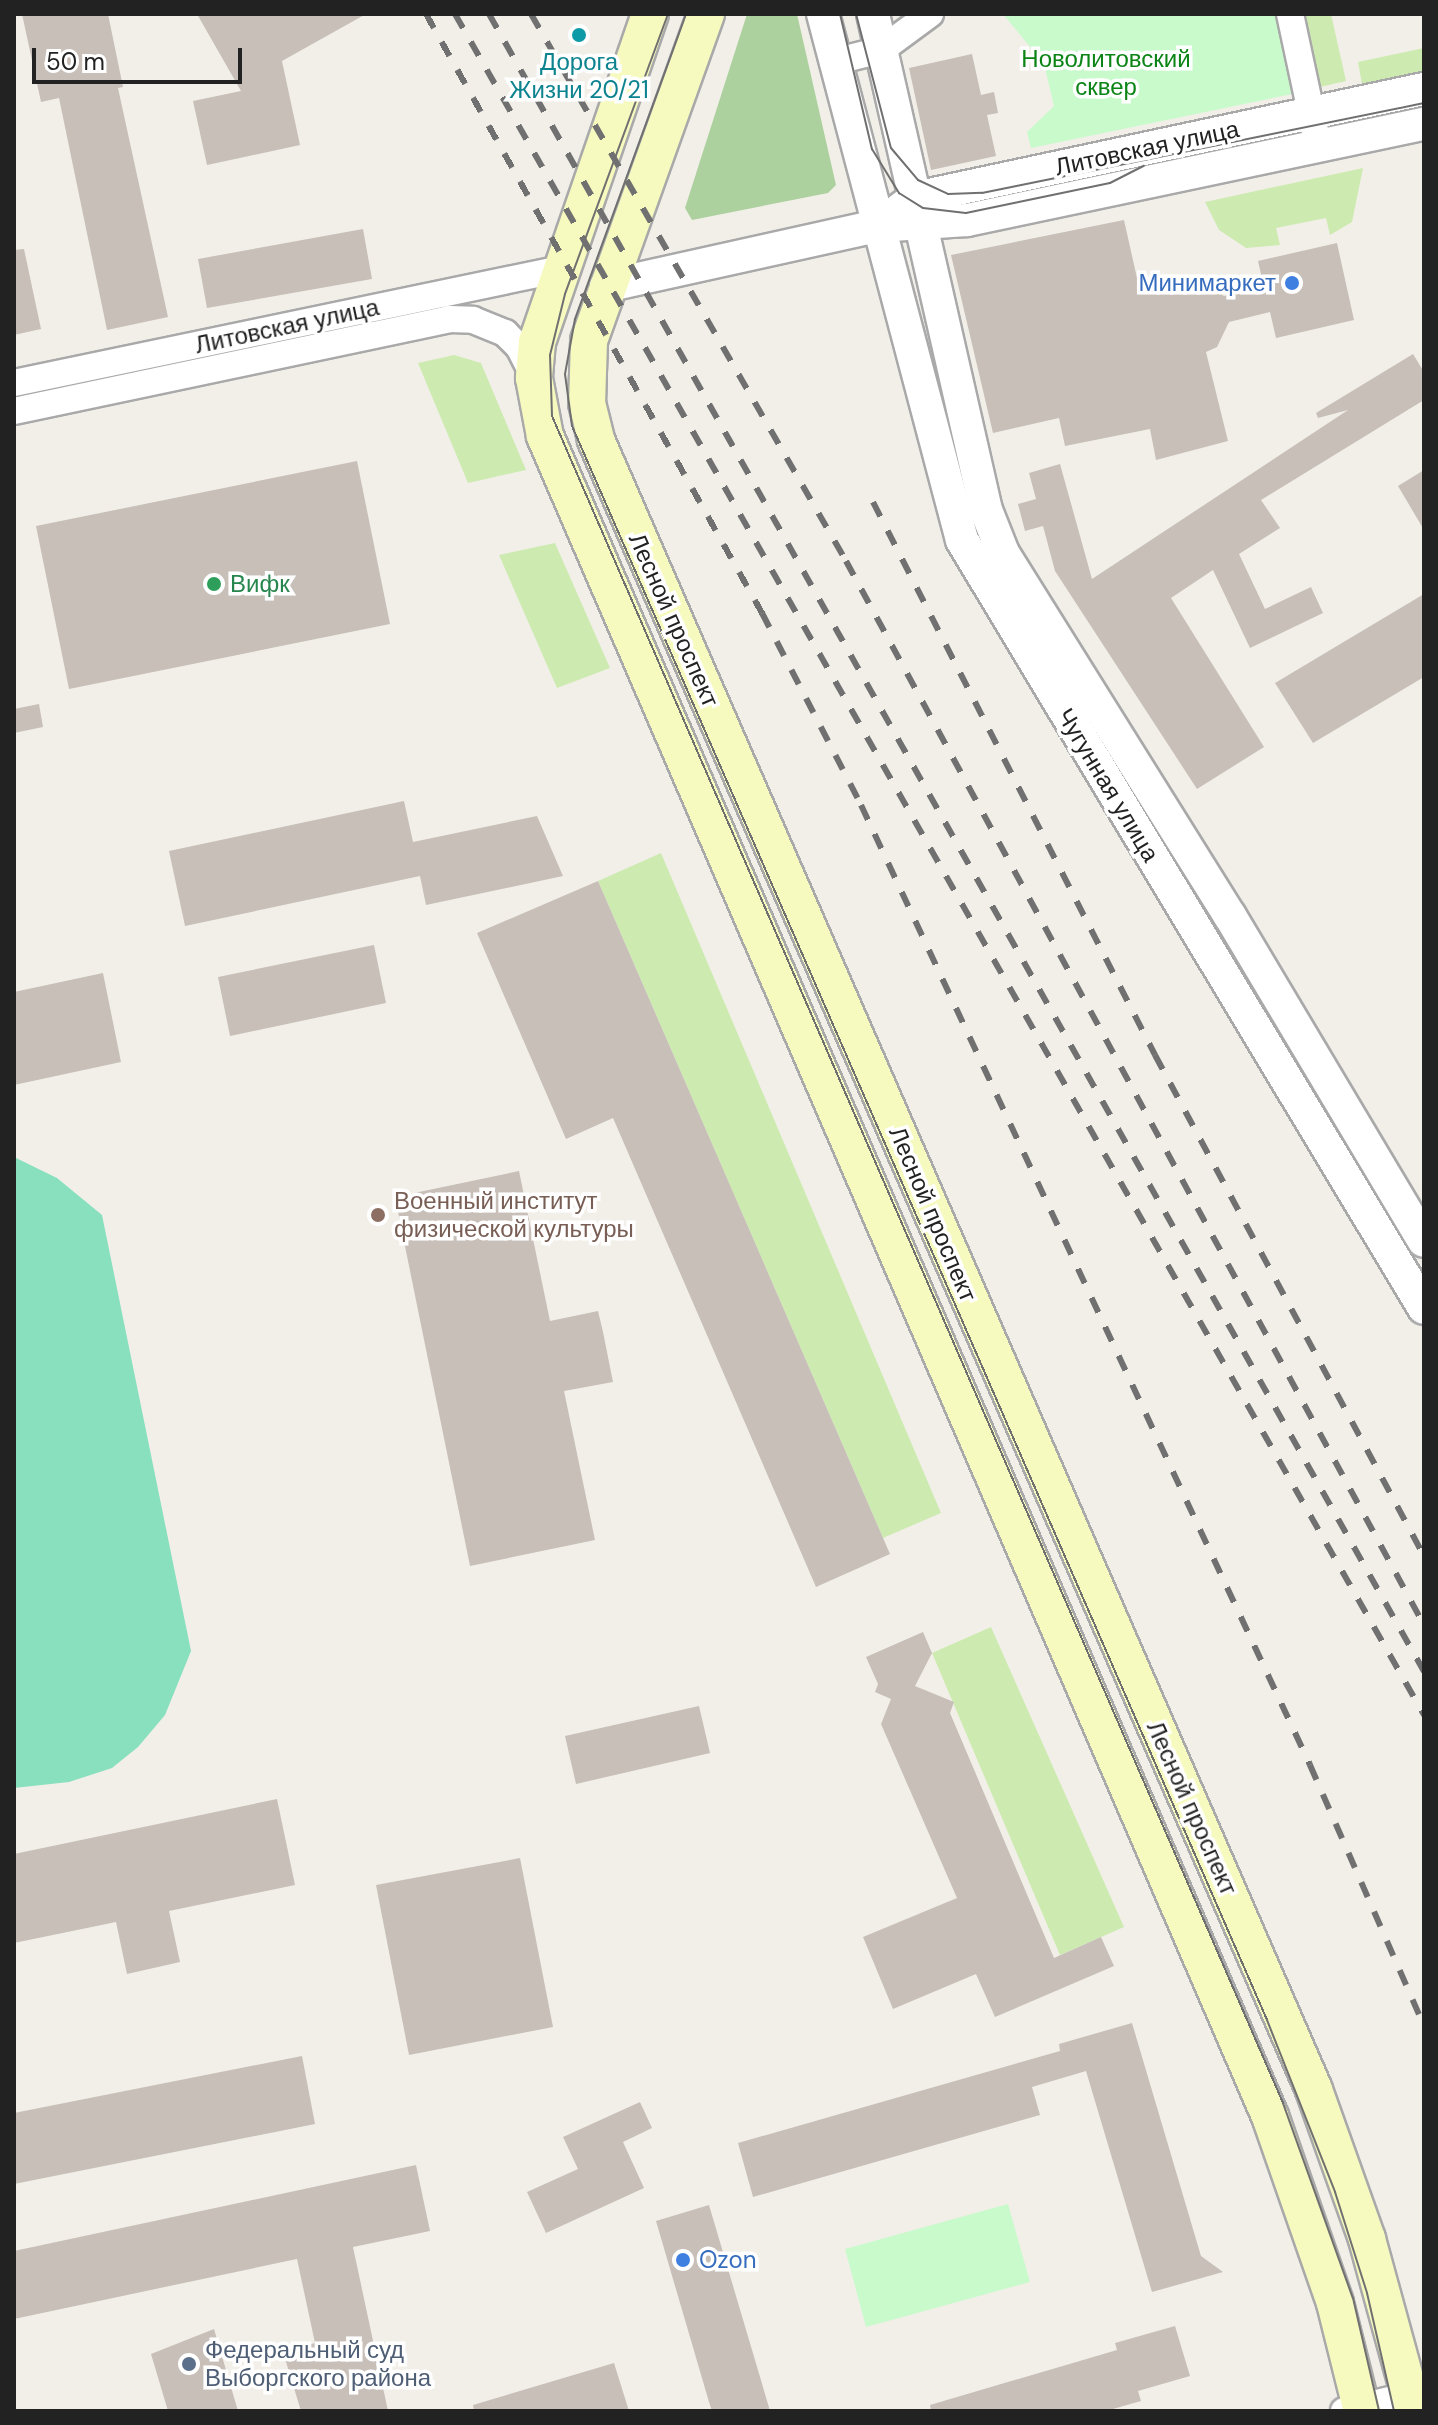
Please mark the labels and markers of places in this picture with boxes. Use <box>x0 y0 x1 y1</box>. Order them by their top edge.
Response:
marker: Дорога Жизни 20/21 <box>570 26 588 44</box>
place label: Дорога Жизни 20/21 <box>509 48 649 104</box>
place label: Минимаркет <box>1138 269 1276 297</box>
marker: Минимаркет <box>1283 274 1301 292</box>
place label: Вифк <box>230 570 290 598</box>
marker: Вифк <box>205 575 223 593</box>
place label: Военный институт физической культуры <box>394 1187 634 1243</box>
marker: Военный институт физической культуры <box>369 1206 387 1224</box>
place label: Ozon <box>699 2246 757 2274</box>
marker: Ozon <box>674 2251 692 2269</box>
place label: Федеральный суд Выборгского района <box>205 2336 431 2392</box>
marker: Федеральный суд Выборгского района <box>180 2355 198 2373</box>

